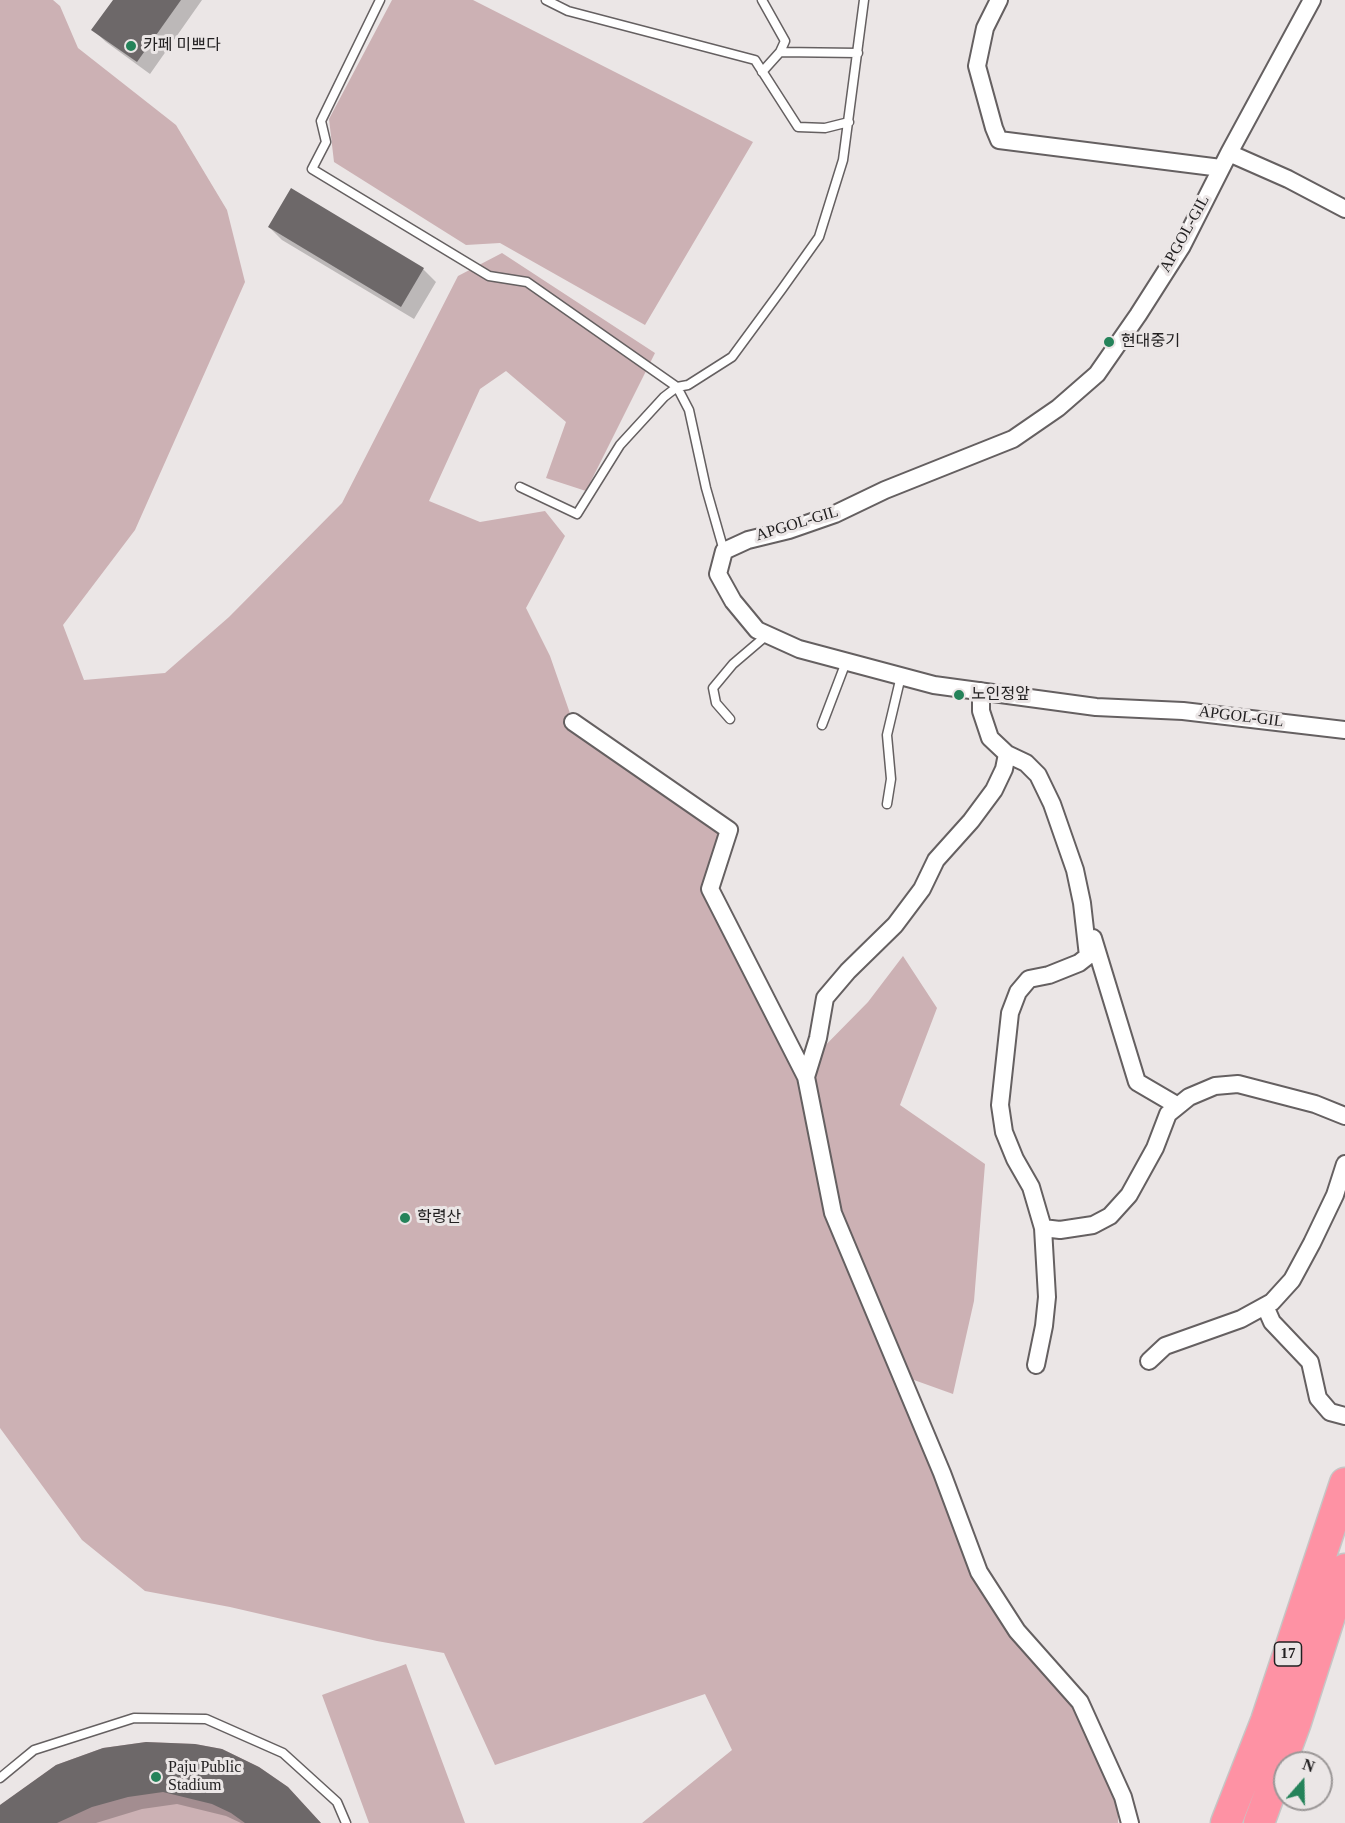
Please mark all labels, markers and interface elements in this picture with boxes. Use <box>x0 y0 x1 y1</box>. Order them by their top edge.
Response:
place label: 카페 미쁘다 <box>143 36 221 56</box>
marker: 카페 미쁘다 <box>124 39 138 53</box>
street label: APGOL-GIL <box>1156 192 1214 276</box>
place label: 현대중기 <box>1121 332 1180 352</box>
marker: 현대중기 <box>1102 335 1116 349</box>
street label: APGOL-GIL <box>753 502 841 546</box>
place label: 노인정앞 <box>971 685 1030 705</box>
marker: 노인정앞 <box>952 688 966 702</box>
street label: APGOL-GIL <box>1197 702 1285 732</box>
place label: 학령산 <box>417 1208 461 1228</box>
marker: 학령산 <box>398 1211 412 1225</box>
road number: 17 <box>1274 1642 1302 1666</box>
north arrow <box>1273 1751 1333 1811</box>
text: N <box>1300 1756 1317 1775</box>
place label: Paju Public Stadium <box>168 1758 241 1796</box>
marker: Paju Public Stadium <box>149 1770 163 1784</box>

